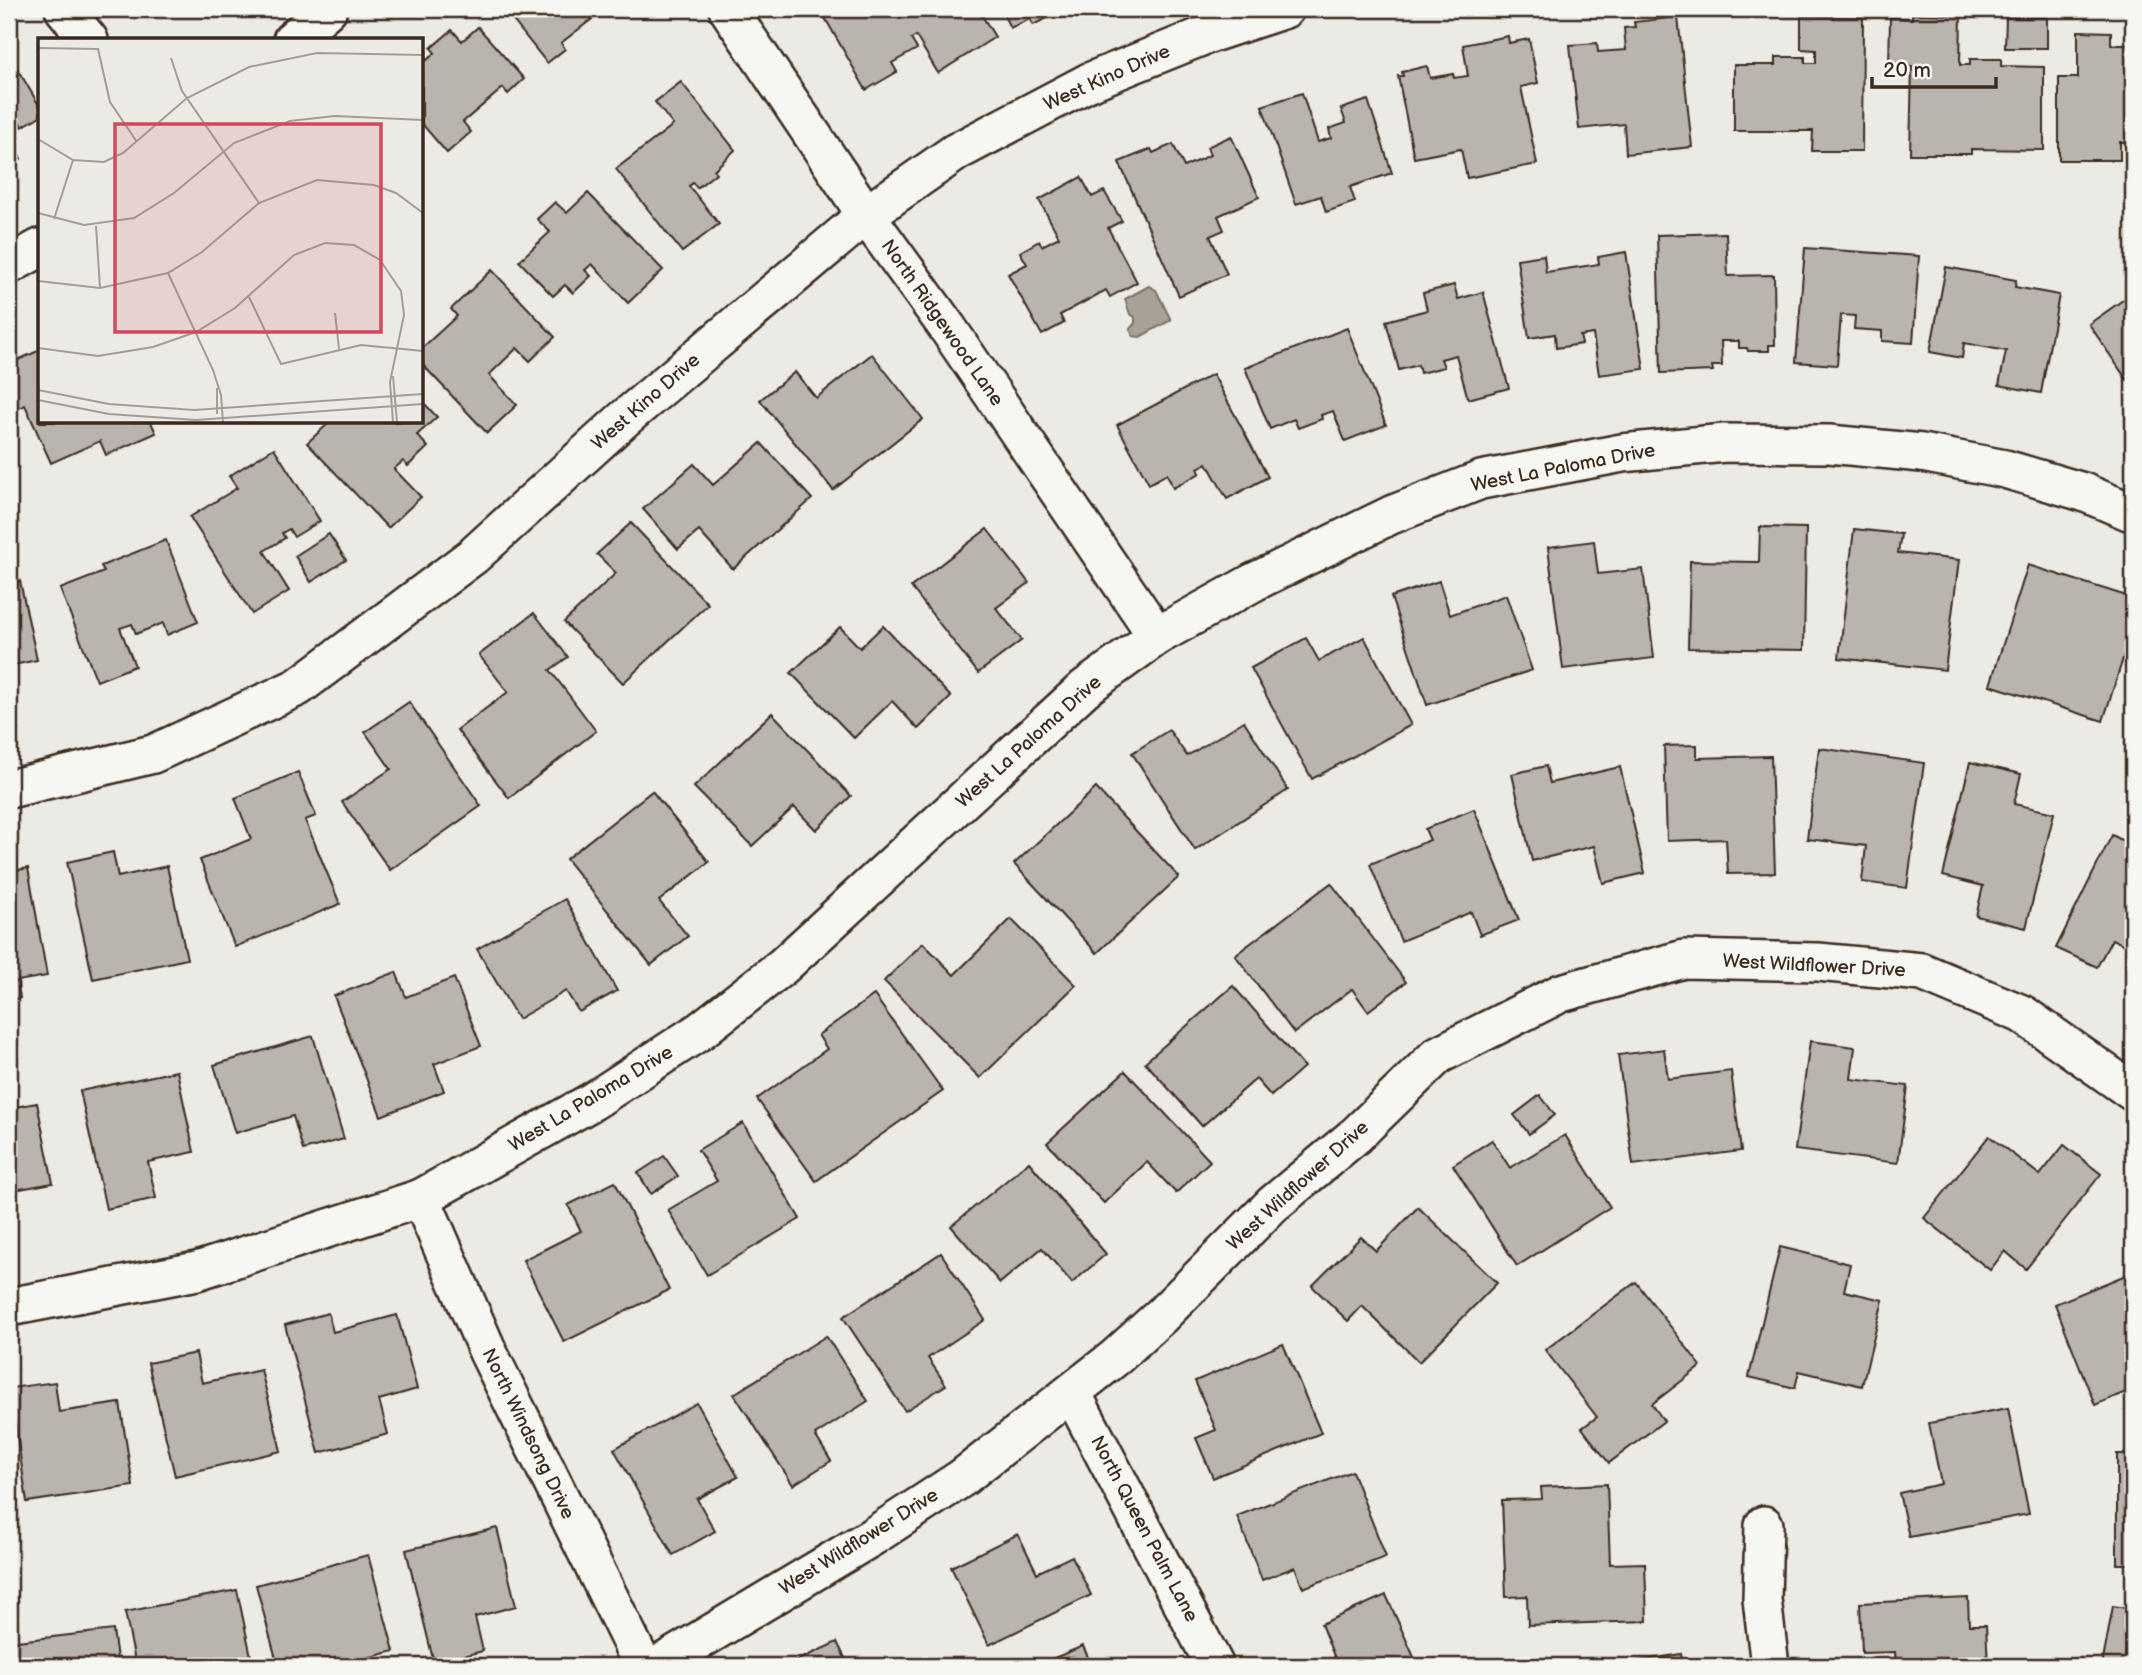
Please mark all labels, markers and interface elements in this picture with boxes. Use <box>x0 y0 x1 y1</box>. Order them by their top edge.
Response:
inset map <box>38 38 424 424</box>
street label: West Kino Drive <box>1040 40 1174 116</box>
scale bar <box>1872 46 1997 90</box>
text: 20 m <box>1883 58 1931 83</box>
street label: North Ridgewood Lane <box>876 235 1008 411</box>
street label: West Kino Drive <box>587 349 705 455</box>
street label: West La Paloma Drive <box>1469 439 1657 497</box>
street label: West La Paloma Drive <box>952 671 1106 813</box>
street label: West Wildflower Drive <box>1722 950 1906 982</box>
street label: West La Paloma Drive <box>505 1041 677 1157</box>
street label: West Wildflower Drive <box>1222 1116 1374 1256</box>
street label: North Windsong Drive <box>477 1345 579 1523</box>
street label: North Queen Palm Lane <box>1085 1432 1203 1626</box>
street label: West Wildflower Drive <box>775 1484 943 1600</box>

